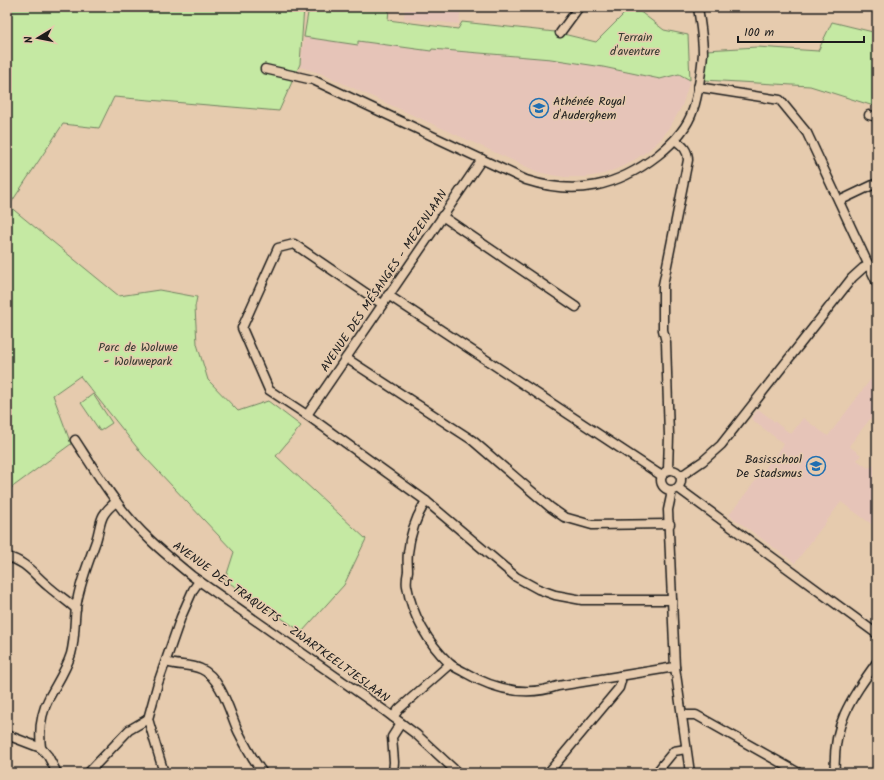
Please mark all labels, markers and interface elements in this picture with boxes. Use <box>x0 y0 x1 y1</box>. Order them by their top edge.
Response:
north arrow <box>18 18 58 58</box>
scale bar <box>738 18 864 44</box>
text: 100 m <box>744 23 775 42</box>
park label: Terrain d'aventure <box>610 28 661 61</box>
text: N <box>20 35 39 45</box>
place label: Athénée Royal d'Auderghem <box>553 92 625 125</box>
school or university icon: Athénée Royal d'Auderghem <box>528 97 550 119</box>
street label: AVENUE DES MÉSANGES - MEZENLAAN <box>316 186 452 376</box>
park label: Parc de Woluwe - Woluwepark <box>98 338 178 371</box>
place label: Basisschool De Stadsmus <box>736 450 802 483</box>
school or university icon: Basisschool De Stadsmus <box>805 455 827 477</box>
street label: AVENUE DES TRAQUETS - ZWARTKEELTJESLAAN <box>169 537 393 707</box>

